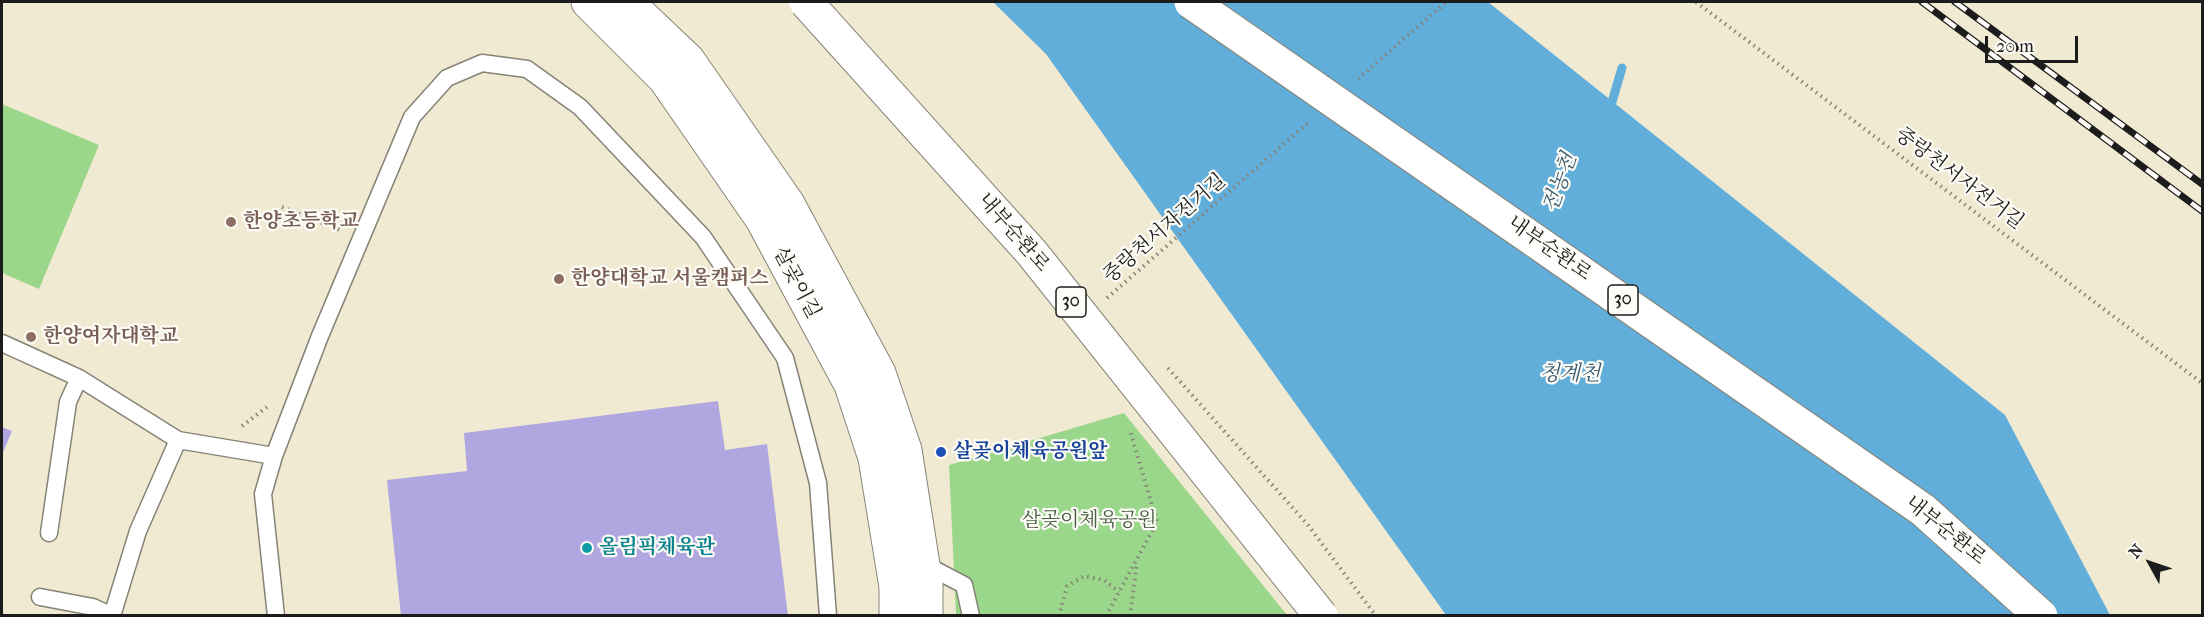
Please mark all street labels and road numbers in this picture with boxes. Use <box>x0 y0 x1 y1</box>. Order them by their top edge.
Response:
street label: 중랑천서자전거길 <box>1890 123 2028 235</box>
street label: 중랑천서자전거길 <box>1099 169 1231 289</box>
street label: 내부순환로 <box>972 189 1054 277</box>
street label: 내부순환로 <box>1503 211 1595 287</box>
street label: 살곶이길 <box>767 243 825 323</box>
road number: 30 <box>1608 285 1638 315</box>
road number: 30 <box>1056 287 1086 317</box>
street label: 내부순환로 <box>1900 491 1990 571</box>

